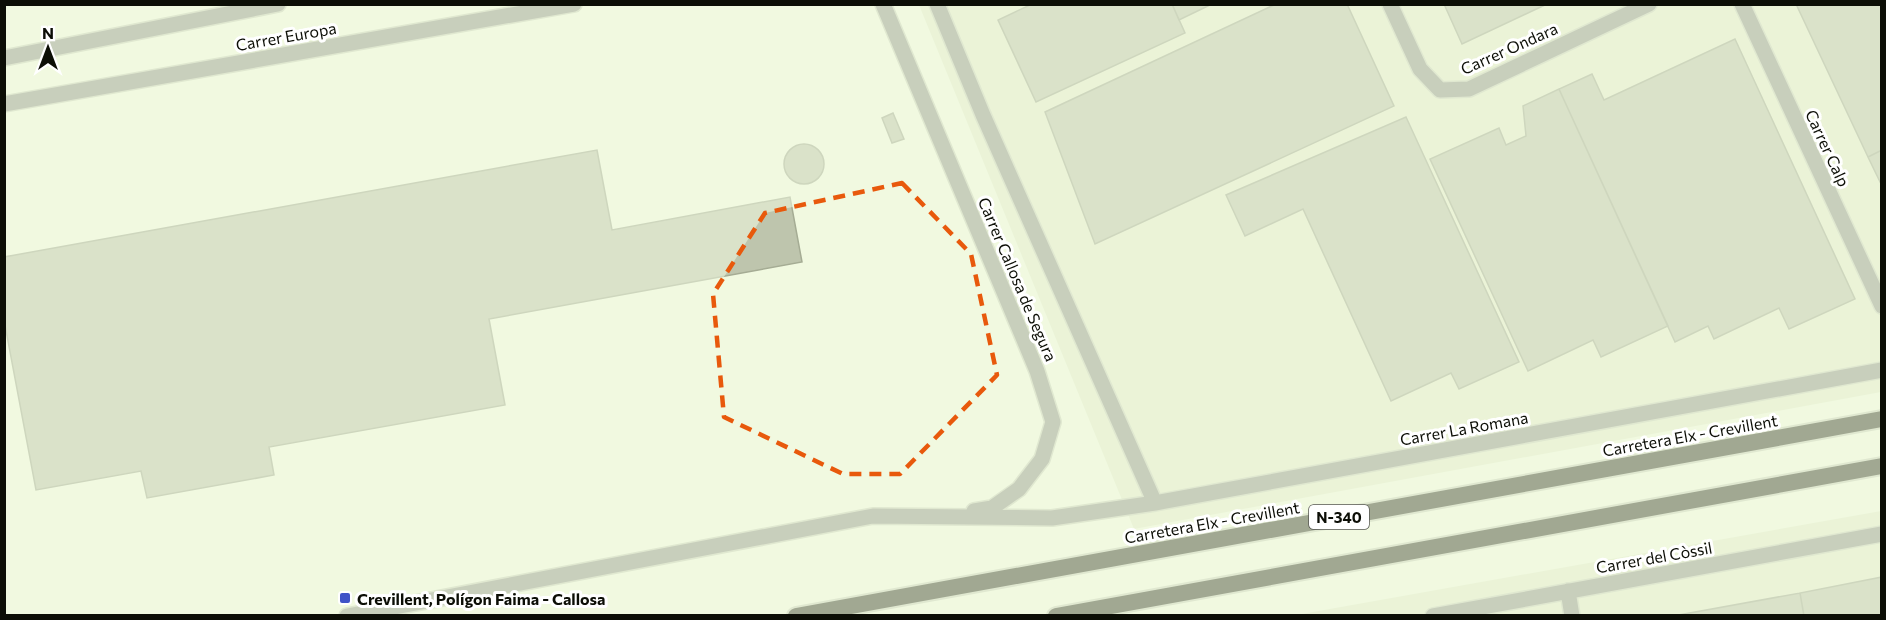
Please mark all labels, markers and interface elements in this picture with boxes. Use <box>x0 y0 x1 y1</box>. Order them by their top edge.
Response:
north arrow <box>18 18 78 78</box>
street label: Carrer Europa <box>234 18 338 54</box>
street label: Carrer Ondara <box>1458 18 1560 78</box>
text: N <box>42 23 54 42</box>
street label: Carrer Calp <box>1802 107 1854 189</box>
street label: Carrer Callosa de Segura <box>975 194 1061 364</box>
street label: Carrer La Romana <box>1398 407 1530 449</box>
street label: Carretera Elx - Crevillent <box>1601 410 1780 460</box>
street label: Carretera Elx - Crevillent <box>1123 497 1302 547</box>
road number: N-340 <box>1309 505 1369 529</box>
street label: Carrer del Còssil <box>1594 537 1714 577</box>
place label: Crevillent, Polígon Faima - Callosa <box>357 589 605 608</box>
marker: Crevillent, Polígon Faima - Callosa <box>338 591 352 605</box>

